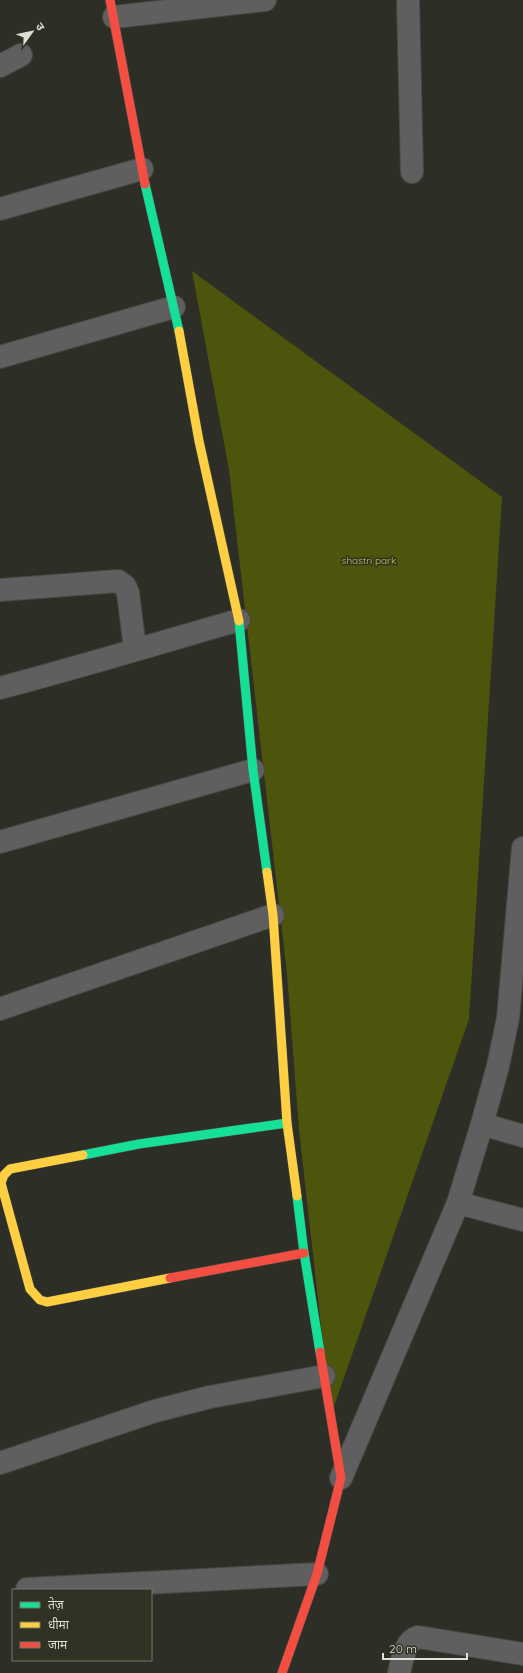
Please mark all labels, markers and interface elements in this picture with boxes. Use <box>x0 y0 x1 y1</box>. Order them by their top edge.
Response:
north arrow <box>12 12 52 52</box>
text: उ <box>33 20 48 34</box>
park label: shastri park <box>342 554 396 567</box>
legend <box>12 1589 152 1661</box>
text: तेज़ <box>48 1597 65 1612</box>
text: धीमा <box>48 1617 70 1632</box>
scale bar <box>383 1635 467 1661</box>
text: जाम <box>48 1637 68 1652</box>
text: 20 m <box>389 1641 417 1656</box>

